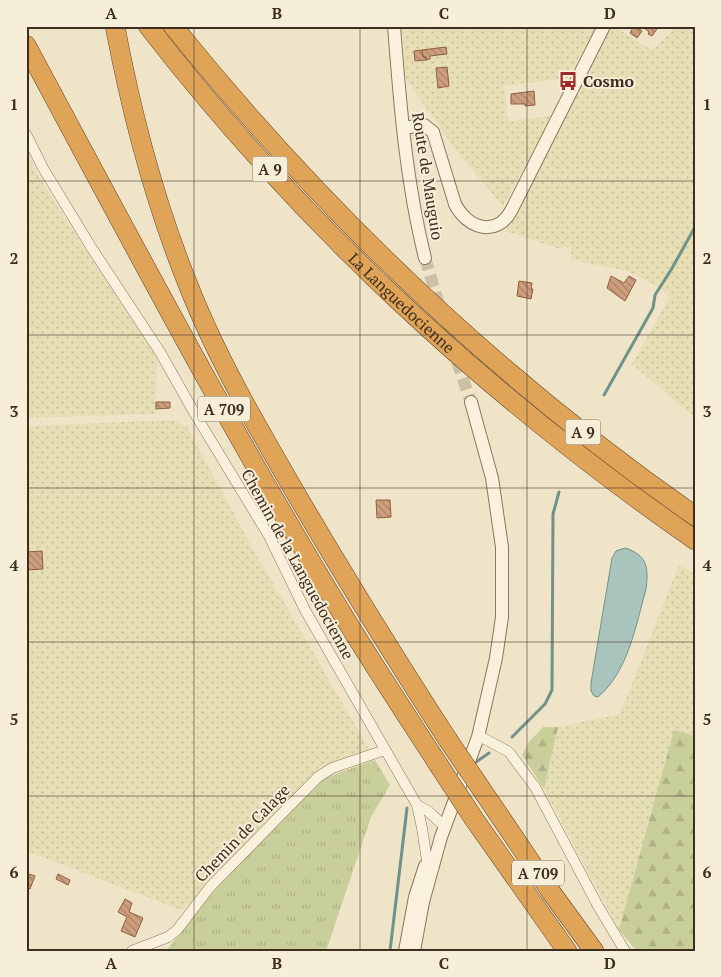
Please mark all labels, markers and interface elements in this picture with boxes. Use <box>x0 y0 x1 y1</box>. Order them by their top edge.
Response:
text: A <box>105 2 117 24</box>
text: B <box>272 2 282 24</box>
text: C <box>439 2 449 24</box>
text: D <box>604 2 616 24</box>
bus stop icon: Cosmo <box>557 70 579 92</box>
place label: Cosmo <box>583 70 635 92</box>
text: 1 <box>9 93 19 115</box>
text: 1 <box>702 93 712 115</box>
street label: Route de Mauguio <box>407 111 449 242</box>
road number: A 9 <box>252 156 288 182</box>
text: 2 <box>9 247 19 269</box>
text: 2 <box>702 247 712 269</box>
street label: La Languedocienne <box>344 248 460 358</box>
road number: A 709 <box>198 396 250 422</box>
text: 3 <box>9 400 19 422</box>
text: 3 <box>702 400 712 422</box>
road number: A 9 <box>566 420 600 444</box>
street label: Chemin de la Languedocienne <box>236 465 360 663</box>
text: 4 <box>9 554 19 576</box>
text: 4 <box>702 554 712 576</box>
text: 5 <box>9 708 19 730</box>
text: 5 <box>702 708 712 730</box>
street label: Chemin de Calage <box>190 779 294 887</box>
road number: A 709 <box>512 860 564 886</box>
text: 6 <box>9 861 19 883</box>
text: 6 <box>702 861 712 883</box>
text: A <box>105 952 117 974</box>
text: B <box>272 952 282 974</box>
text: C <box>439 952 449 974</box>
text: D <box>604 952 616 974</box>

